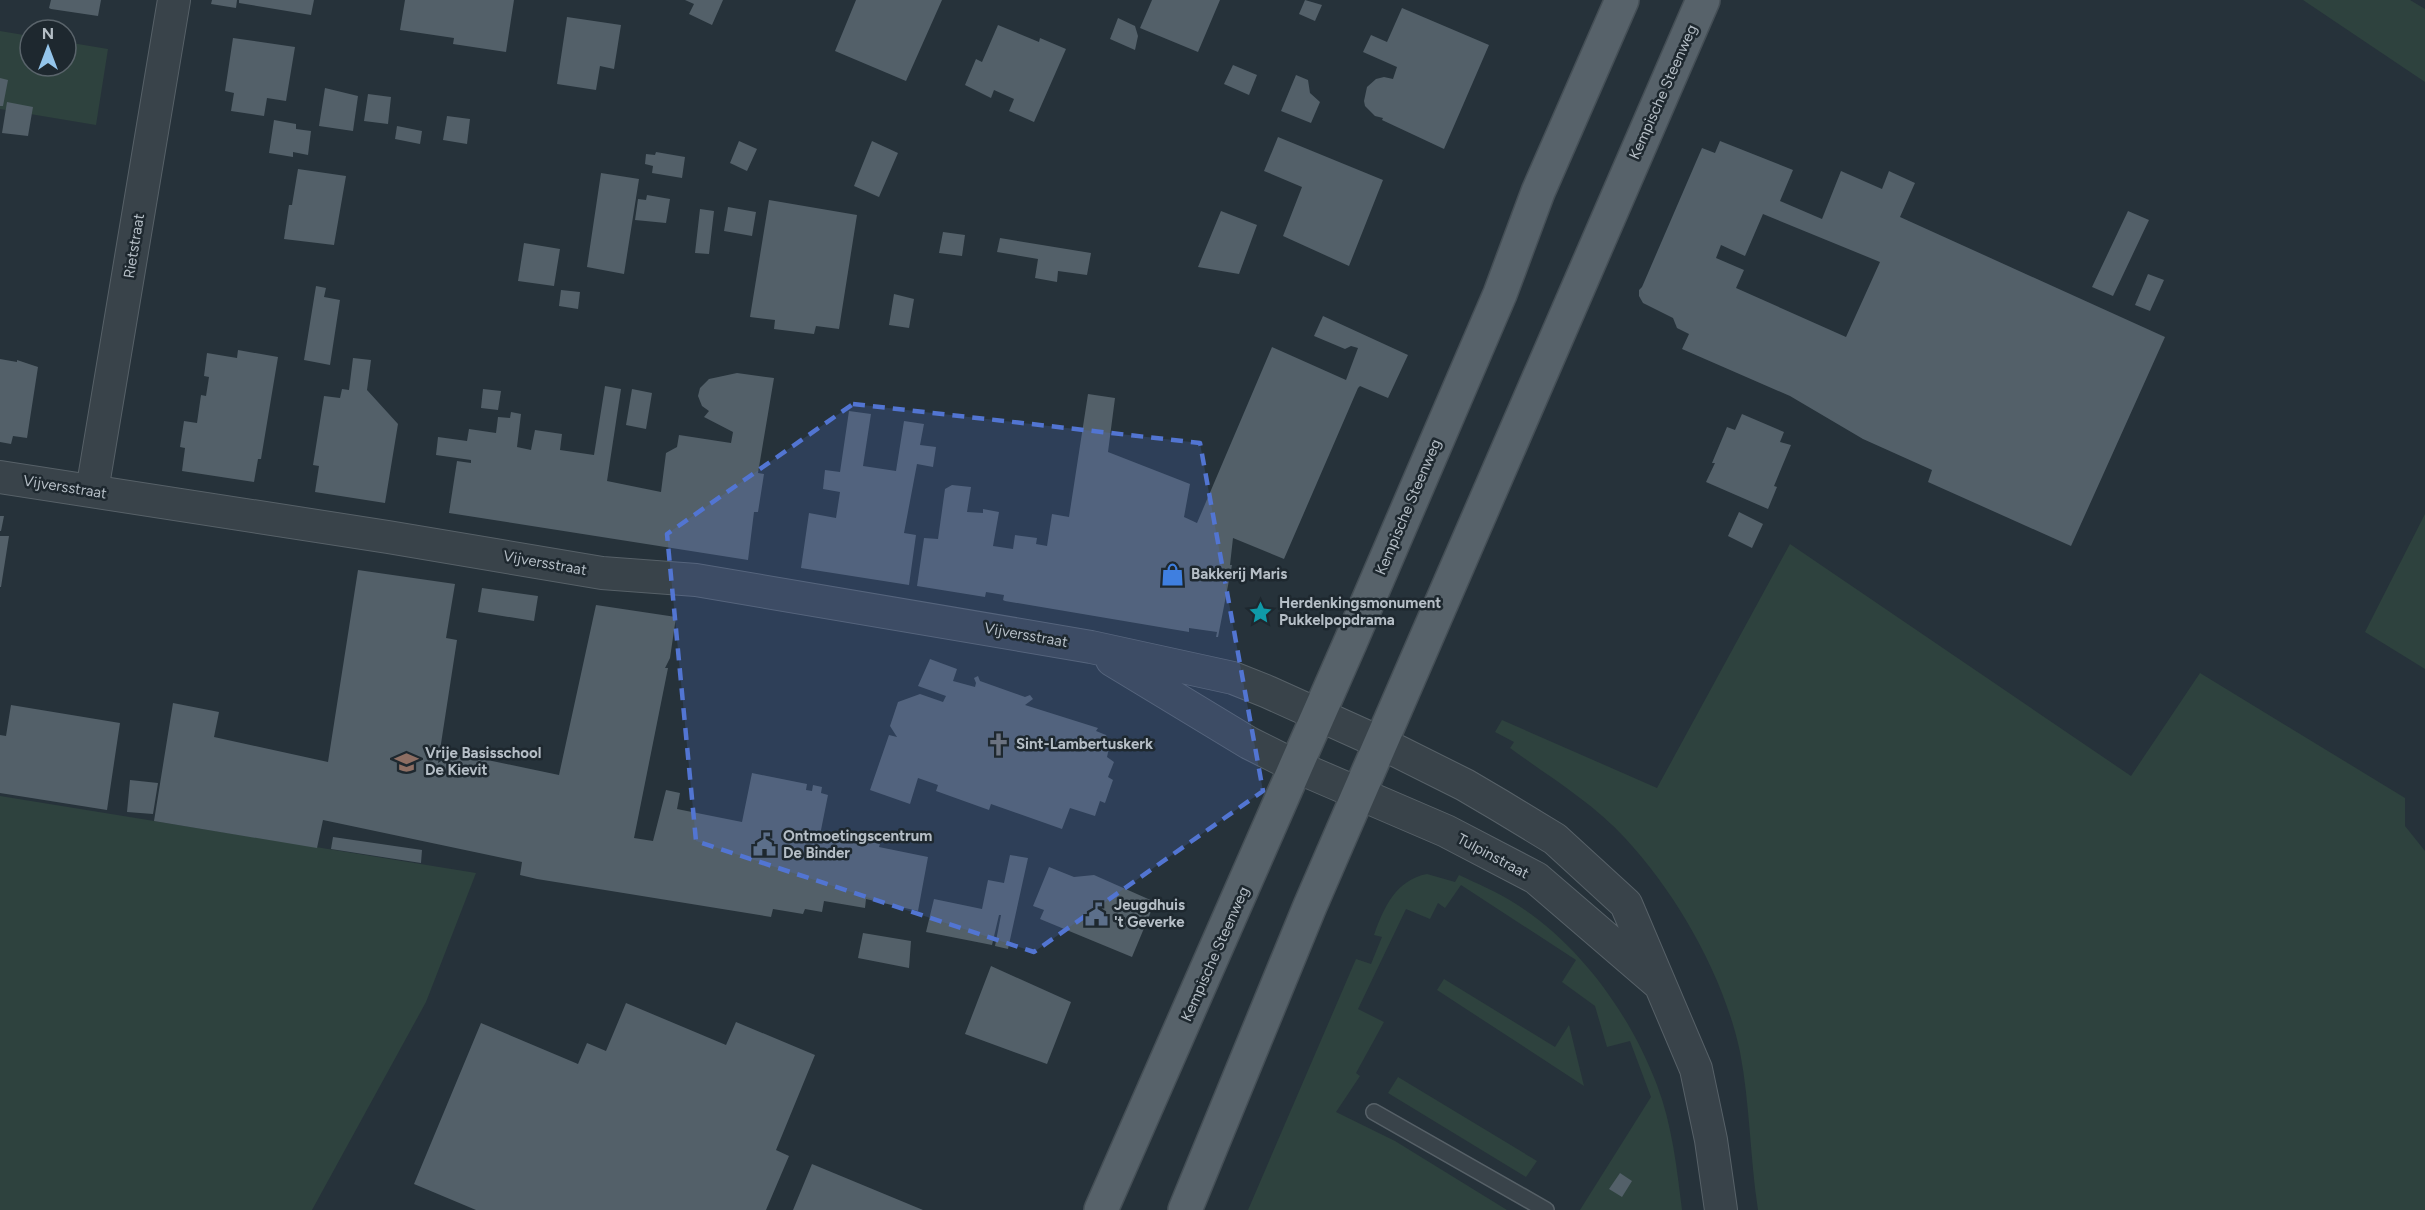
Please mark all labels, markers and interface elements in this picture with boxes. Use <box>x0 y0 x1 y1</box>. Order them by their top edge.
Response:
north arrow <box>18 18 78 78</box>
street label: Kempische Steenweg <box>1625 22 1701 162</box>
text: N <box>42 24 54 43</box>
street label: Rietstraat <box>120 212 148 280</box>
street label: Kempische Steenweg <box>1371 436 1445 578</box>
street label: Vijversstraat <box>22 472 108 503</box>
street label: Vijversstraat <box>502 547 588 579</box>
shop icon: Bakkerij Maris <box>1160 561 1186 587</box>
place label: Bakkerij Maris <box>1191 565 1287 583</box>
place label: Herdenkingsmonument Pukkelpopdrama <box>1279 594 1441 629</box>
place icon: Herdenkingsmonument Pukkelpopdrama <box>1248 599 1274 625</box>
street label: Vijversstraat <box>983 619 1069 651</box>
church icon: Sint-Lambertuskerk <box>985 731 1011 757</box>
place label: Sint-Lambertuskerk <box>1016 735 1153 753</box>
place label: Vrije Basisschool De Kievit <box>425 744 541 779</box>
school or university icon: Vrije Basisschool De Kievit <box>394 749 420 775</box>
place label: Ontmoetingscentrum De Binder <box>783 827 932 862</box>
street label: Tulpinstraat <box>1454 830 1532 883</box>
public building icon: Ontmoetingscentrum De Binder <box>752 832 778 858</box>
street label: Kempische Steenweg <box>1177 884 1253 1024</box>
place label: Jeugdhuis 't Geverke <box>1114 896 1185 931</box>
public building icon: Jeugdhuis 't Geverke <box>1083 901 1109 927</box>

